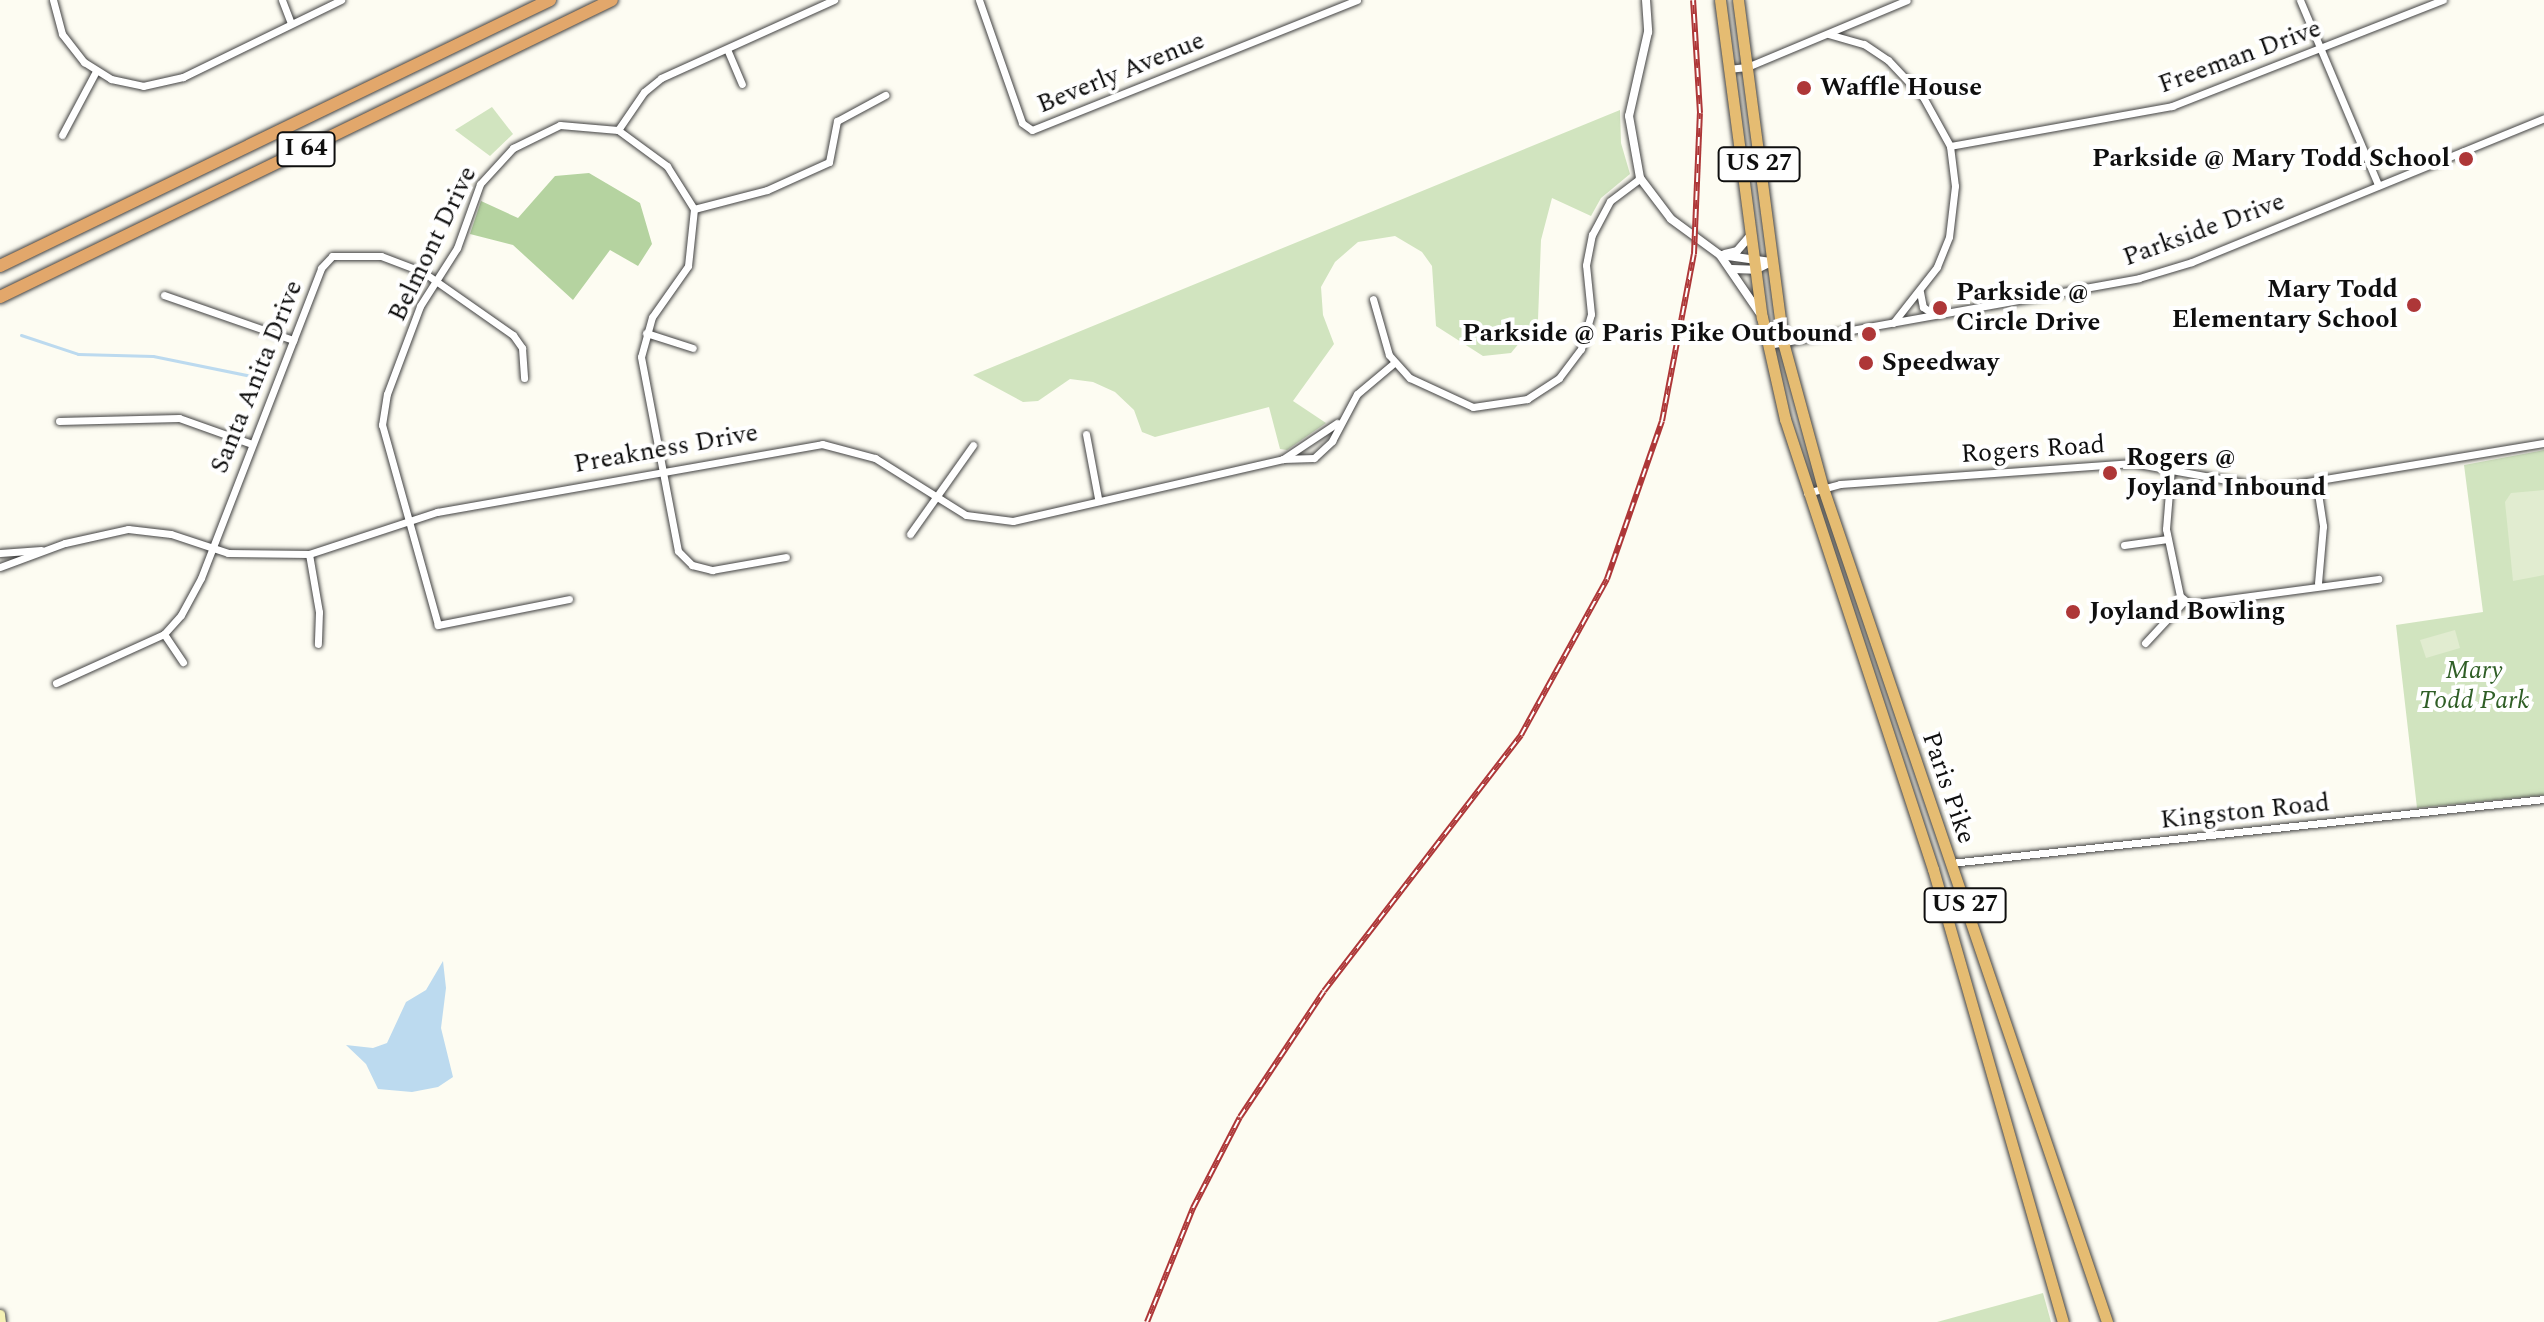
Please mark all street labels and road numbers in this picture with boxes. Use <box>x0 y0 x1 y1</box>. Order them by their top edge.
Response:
street label: Freeman Drive <box>2154 13 2326 101</box>
street label: Beverly Avenue <box>1033 25 1209 121</box>
road number: I 64 <box>276 129 336 169</box>
road number: US 27 <box>1717 144 1801 184</box>
street label: Belmont Drive <box>382 161 484 327</box>
street label: Parkside Drive <box>2119 186 2289 274</box>
street label: Santa Anita Drive <box>204 276 310 478</box>
street label: Preakness Drive <box>571 417 761 481</box>
street label: Rogers Road <box>1960 429 2106 471</box>
street label: Paris Pike <box>1914 728 1982 848</box>
street label: Kingston Road <box>2159 788 2331 836</box>
road number: US 27 <box>1923 885 2007 925</box>

